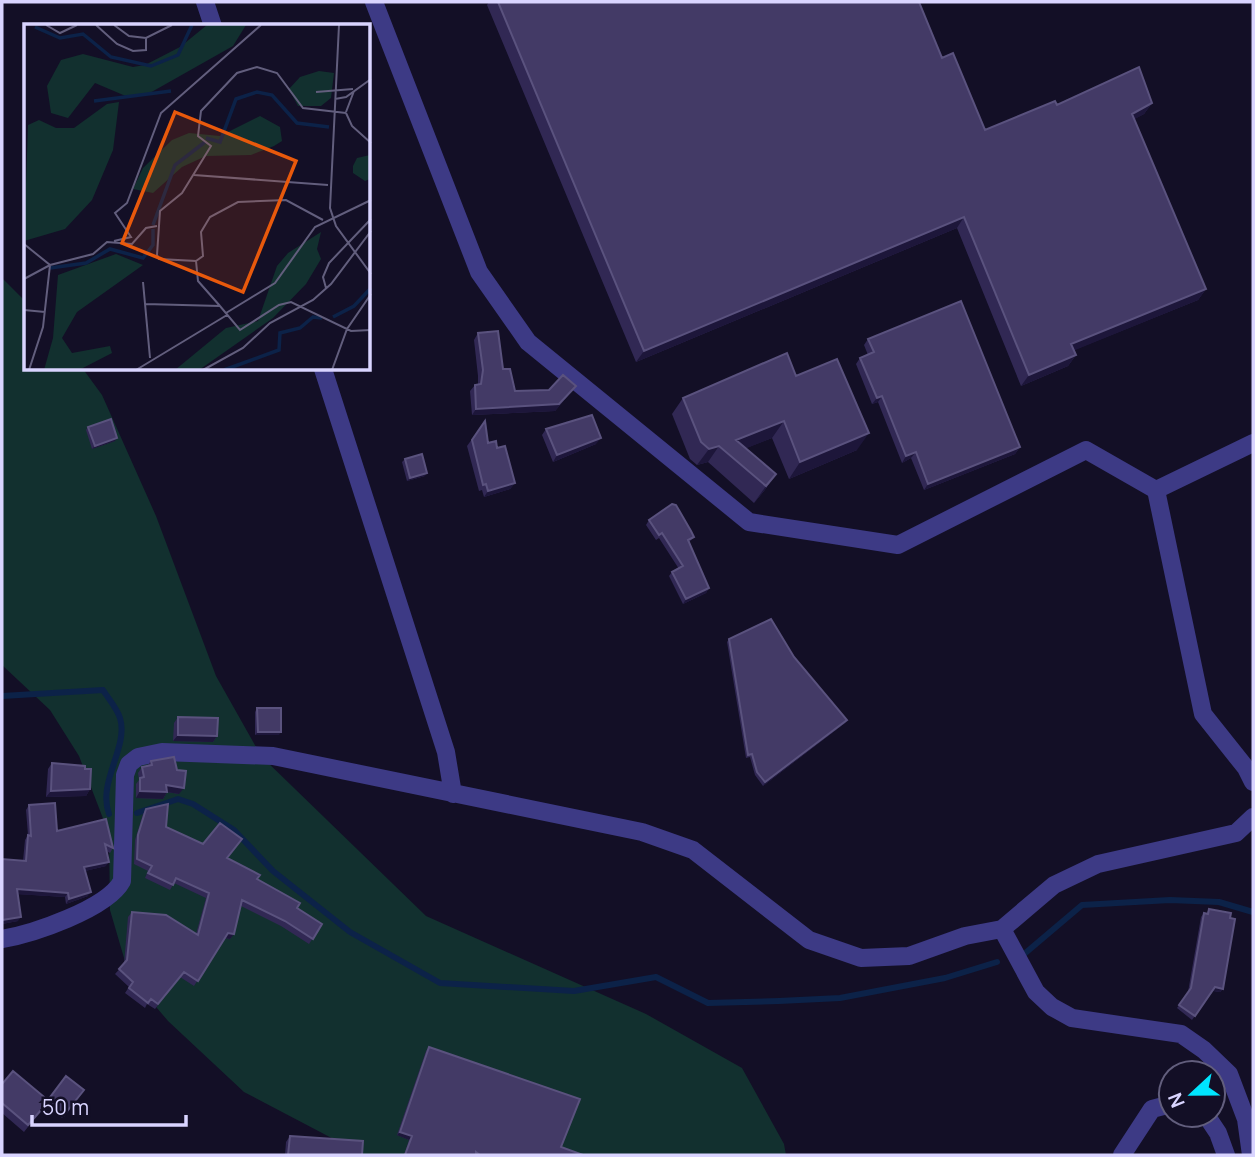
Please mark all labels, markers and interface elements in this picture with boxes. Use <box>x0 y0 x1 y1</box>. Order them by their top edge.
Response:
inset map <box>24 24 371 371</box>
north arrow <box>1157 1059 1227 1129</box>
scale bar <box>32 1084 186 1128</box>
text: N <box>1162 1089 1191 1112</box>
text: 50 m <box>42 1093 89 1121</box>

